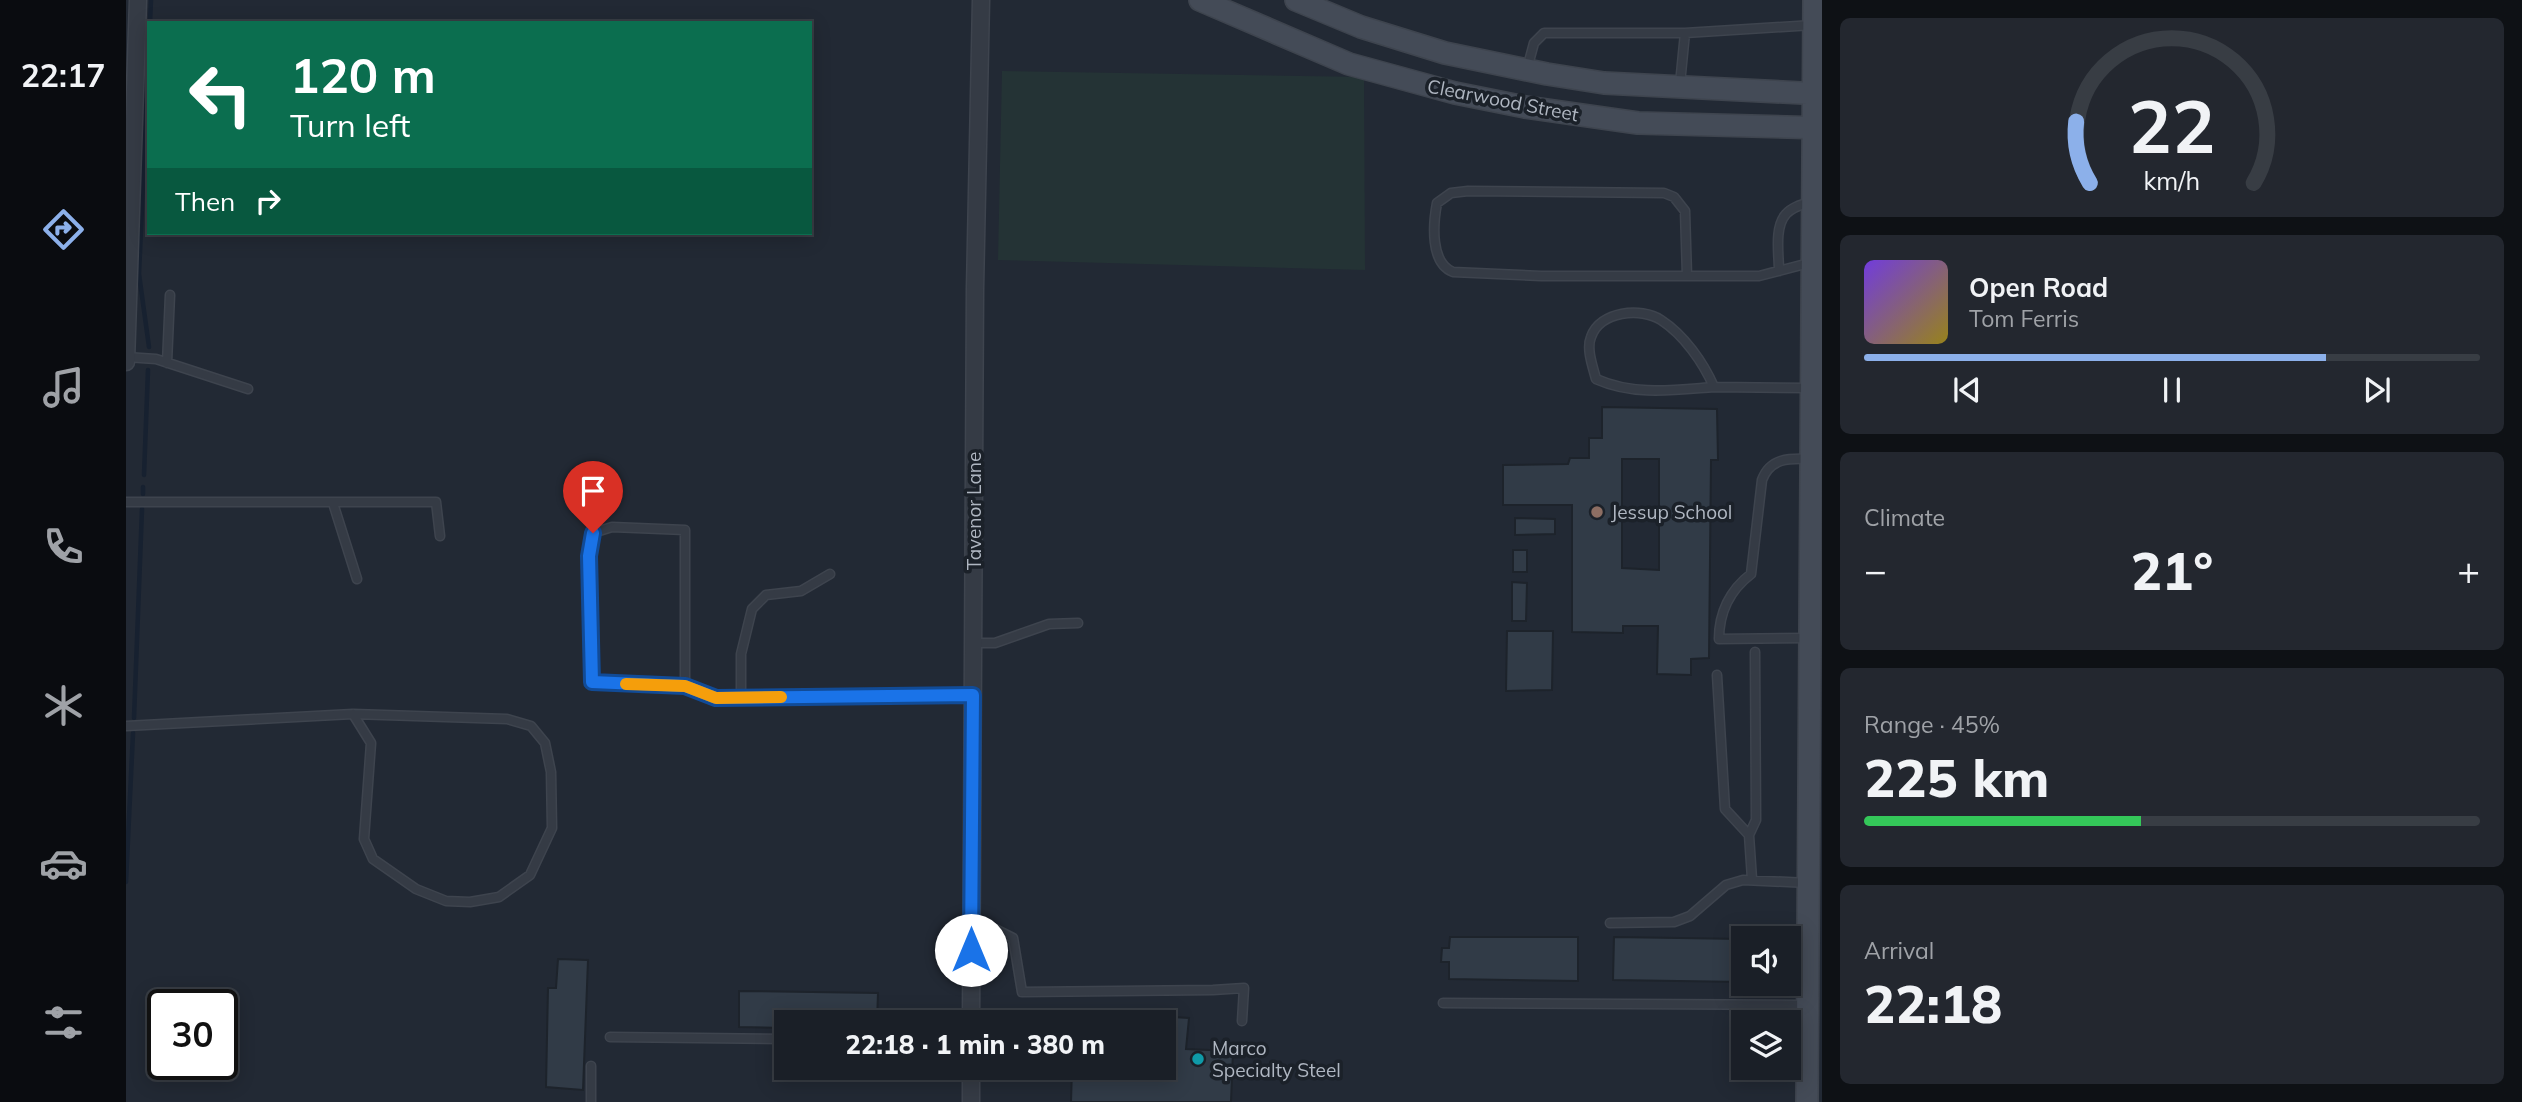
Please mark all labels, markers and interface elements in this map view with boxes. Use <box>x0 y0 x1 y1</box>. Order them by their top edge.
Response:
text: 120 m <box>290 44 436 105</box>
icon: left <box>175 49 266 140</box>
text: 22:17 <box>21 55 105 95</box>
street label: Clearwood Street <box>1425 74 1581 127</box>
text: 22 <box>2128 81 2216 172</box>
text: Turn left <box>290 105 410 145</box>
text: km/h <box>2144 165 2200 196</box>
icon: right <box>249 182 287 220</box>
text: Then <box>175 185 235 218</box>
icon: directions <box>39 205 88 254</box>
text: Open Road <box>1969 271 2108 304</box>
text: Tom Ferris <box>1969 304 2079 333</box>
icon: music <box>39 363 88 412</box>
icon: previous <box>1948 371 1986 409</box>
icon: pause <box>2153 371 2191 409</box>
icon: next <box>2358 371 2396 409</box>
street label: Tavenor Lane <box>962 452 986 570</box>
pin <box>563 461 623 533</box>
icon: arrive <box>574 472 612 510</box>
place label: Jessup School <box>1611 500 1732 524</box>
text: Climate <box>1864 503 1945 532</box>
marker: Jessup School <box>1589 504 1605 520</box>
icon: phone <box>39 522 88 571</box>
text: 21° <box>2131 538 2213 603</box>
text: − <box>1864 546 1887 594</box>
text: + <box>2457 546 2480 594</box>
icon: climate <box>39 681 88 730</box>
text: Range · 45% <box>1864 710 2000 739</box>
text: 225 km <box>1864 745 2049 810</box>
icon: car <box>39 839 88 888</box>
position arrow <box>934 913 1008 987</box>
map controls <box>1731 926 1801 1080</box>
button: sound <box>1731 926 1801 996</box>
text: Arrival <box>1864 936 1934 965</box>
text: 22:18 <box>1864 971 2002 1036</box>
speed limit sign: 30 <box>147 989 238 1080</box>
icon: filters <box>39 998 88 1047</box>
button: layers <box>1731 1010 1801 1080</box>
text: 22:18 · 1 min · 380 m <box>845 1028 1105 1061</box>
place label: Marco Specialty Steel <box>1212 1036 1341 1082</box>
marker: Marco Specialty Steel <box>1190 1051 1206 1067</box>

